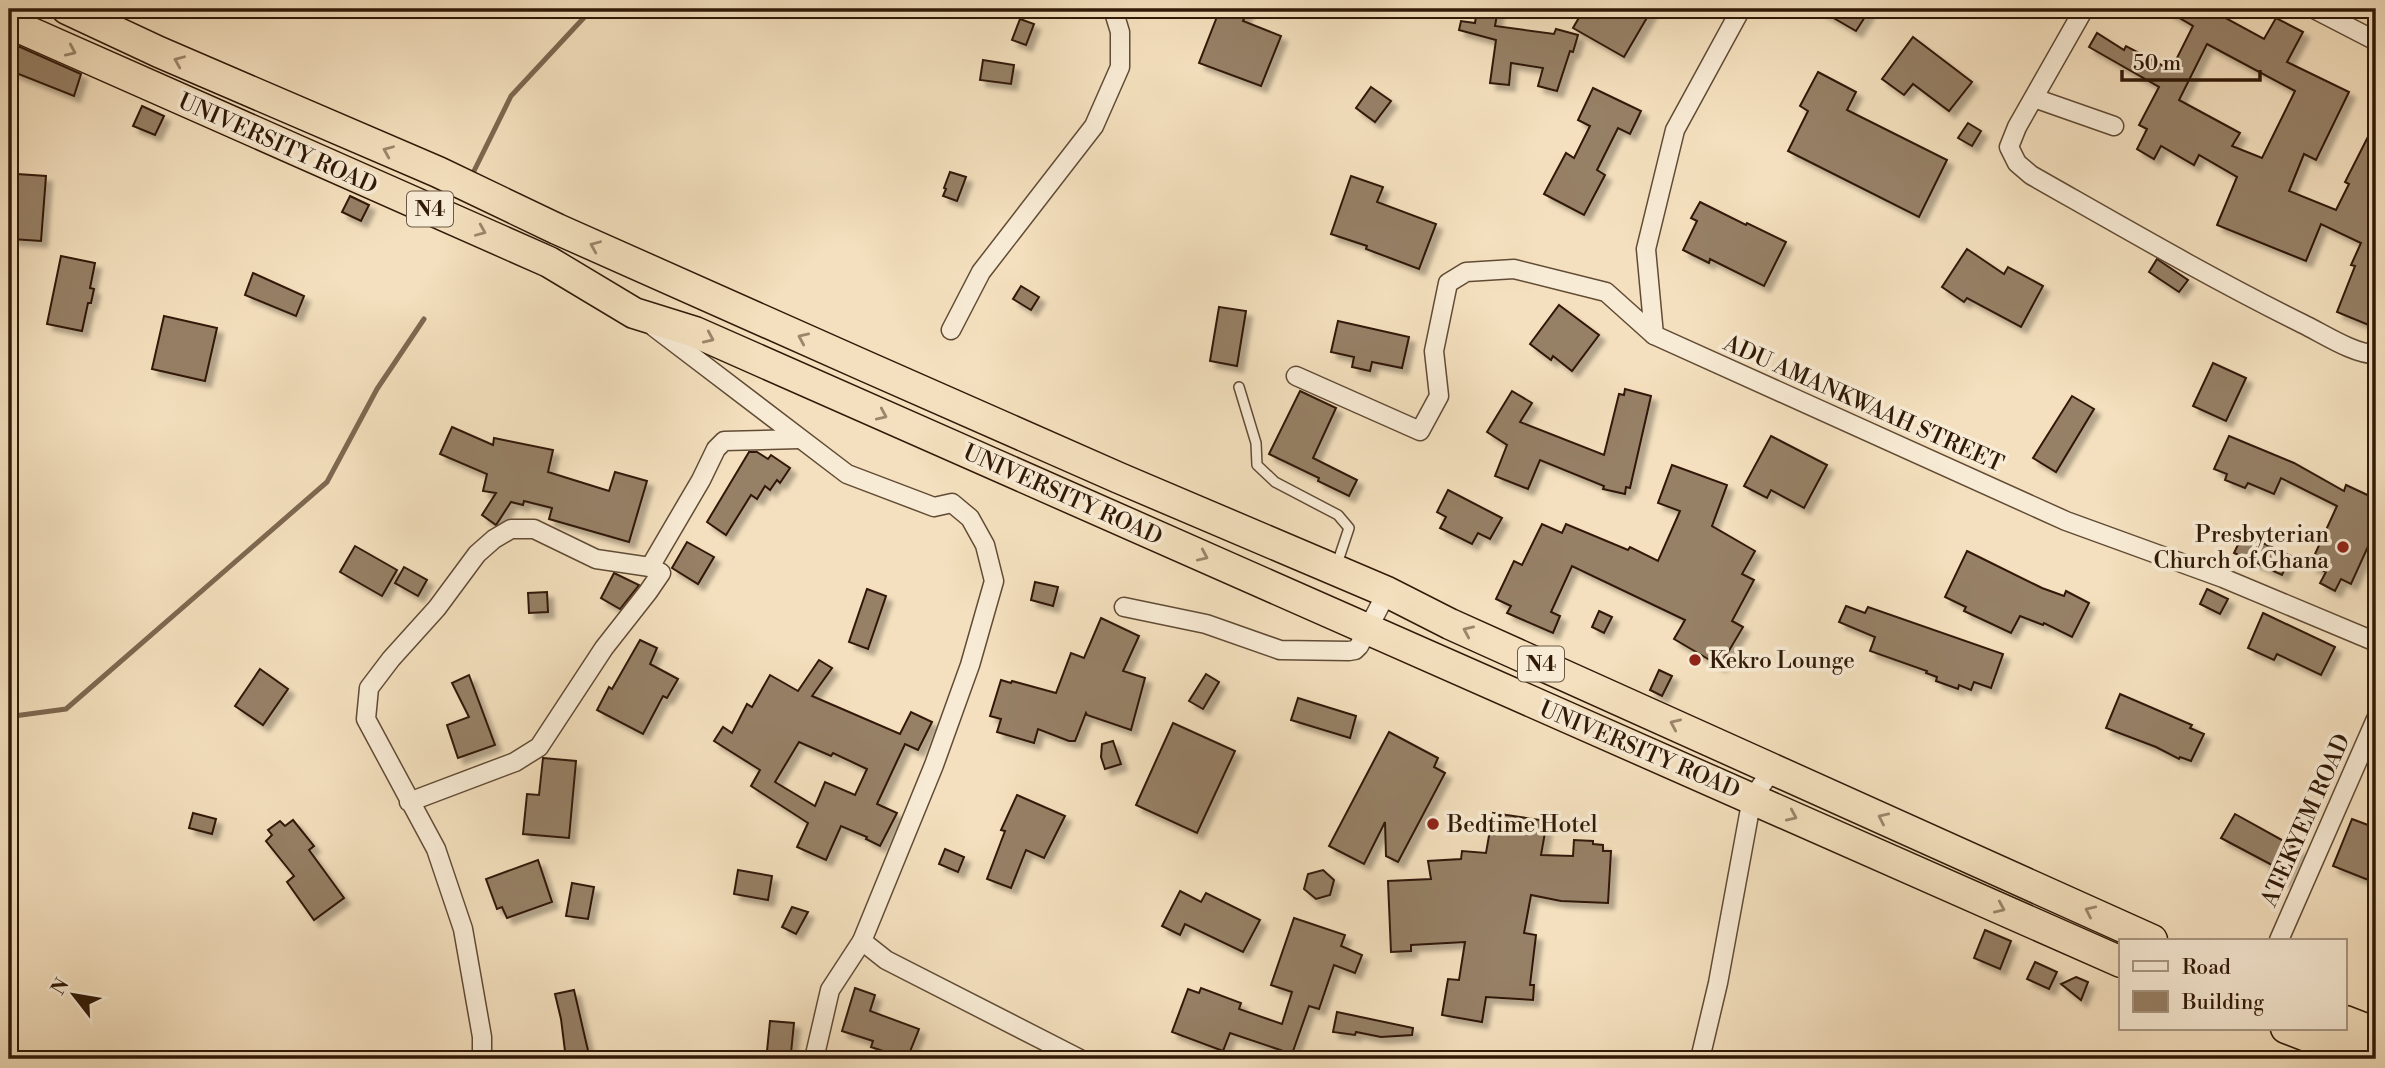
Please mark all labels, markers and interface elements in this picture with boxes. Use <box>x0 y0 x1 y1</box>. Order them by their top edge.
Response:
scale bar <box>2122 38 2261 82</box>
one-way arrow <box>64 43 76 57</box>
text: 50 m <box>2133 51 2181 77</box>
one-way arrow <box>174 55 187 69</box>
street label: UNIVERSITY ROAD <box>174 87 382 200</box>
one-way arrow <box>383 145 396 159</box>
road number: N4 <box>407 192 453 227</box>
one-way arrow <box>474 223 486 237</box>
one-way arrow <box>590 240 602 254</box>
street label: ADU AMANKWAAH STREET <box>1718 329 2008 478</box>
one-way arrow <box>701 330 714 344</box>
one-way arrow <box>798 332 810 346</box>
one-way arrow <box>874 407 887 421</box>
street label: UNIVERSITY ROAD <box>959 438 1167 551</box>
place label: Presbyterian Church of Ghana <box>2154 521 2329 575</box>
marker: Presbyterian Church of Ghana <box>2335 539 2351 555</box>
one-way arrow <box>1196 547 1208 561</box>
one-way arrow <box>1462 625 1475 639</box>
road number: N4 <box>1518 646 1564 682</box>
place label: Kekro Lounge <box>1709 647 1855 675</box>
marker: Kekro Lounge <box>1687 652 1703 668</box>
street label: UNIVERSITY ROAD <box>1535 695 1744 805</box>
one-way arrow <box>1670 718 1683 732</box>
street label: ATEKYEM ROAD <box>2255 730 2357 912</box>
one-way arrow <box>1785 808 1798 822</box>
place label: Bedtime Hotel <box>1446 811 1598 839</box>
one-way arrow <box>1877 812 1890 826</box>
marker: Bedtime Hotel <box>1425 816 1441 832</box>
one-way arrow <box>1993 900 2006 914</box>
one-way arrow <box>2085 905 2097 919</box>
legend <box>2119 939 2346 1030</box>
text: Road <box>2182 955 2231 981</box>
north arrow <box>38 960 108 1030</box>
text: N <box>46 974 74 999</box>
text: Building <box>2181 990 2264 1016</box>

